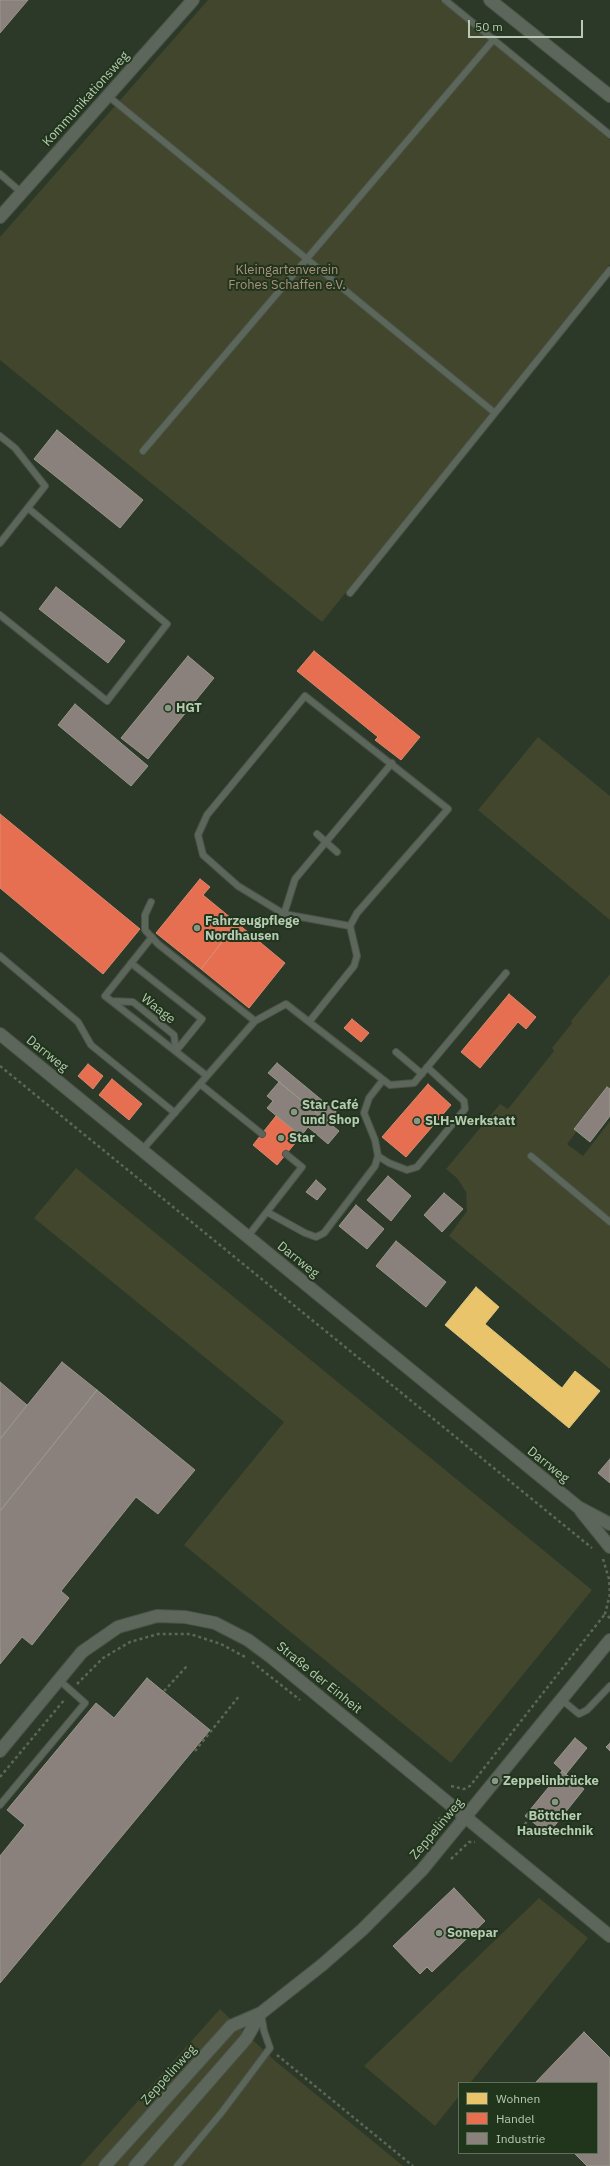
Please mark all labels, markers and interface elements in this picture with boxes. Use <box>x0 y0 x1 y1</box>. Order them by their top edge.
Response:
scale bar <box>470 12 585 38</box>
text: 50 m <box>475 19 503 34</box>
street label: Kommunikationsweg <box>39 48 133 150</box>
park label: Kleingartenverein Frohes Schaffen e.V. <box>228 262 346 293</box>
place label: HGT <box>176 700 202 716</box>
marker: HGT <box>163 703 173 713</box>
place label: Fahrzeugpflege Nordhausen <box>205 913 299 944</box>
marker: Fahrzeugpflege Nordhausen <box>192 923 202 933</box>
street label: Waage <box>138 991 178 1027</box>
street label: Darrweg <box>23 1032 71 1076</box>
place label: Star Café und Shop <box>302 1097 360 1128</box>
marker: Star Café und Shop <box>289 1107 299 1117</box>
place label: SLH-Werkstatt <box>425 1113 515 1129</box>
marker: SLH-Werkstatt <box>412 1116 422 1126</box>
place label: Star <box>289 1130 315 1146</box>
marker: Star <box>276 1133 286 1143</box>
street label: Darrweg <box>274 1238 322 1282</box>
street label: Darrweg <box>524 1443 572 1487</box>
street label: Straße der Einheit <box>273 1639 365 1717</box>
place label: Zeppelinbrücke <box>503 1773 599 1789</box>
marker: Zeppelinbrücke <box>490 1776 500 1786</box>
street label: Zeppelinweg <box>407 1795 467 1863</box>
marker: Böttcher Haustechnik <box>550 1797 560 1807</box>
place label: Böttcher Haustechnik <box>517 1808 593 1839</box>
place label: Sonepar <box>447 1925 498 1941</box>
marker: Sonepar <box>434 1928 444 1938</box>
street label: Zeppelinweg <box>138 2042 200 2108</box>
legend <box>458 2082 598 2154</box>
text: Wohnen <box>496 2091 540 2106</box>
text: Handel <box>496 2111 535 2126</box>
text: Industrie <box>496 2131 545 2146</box>

